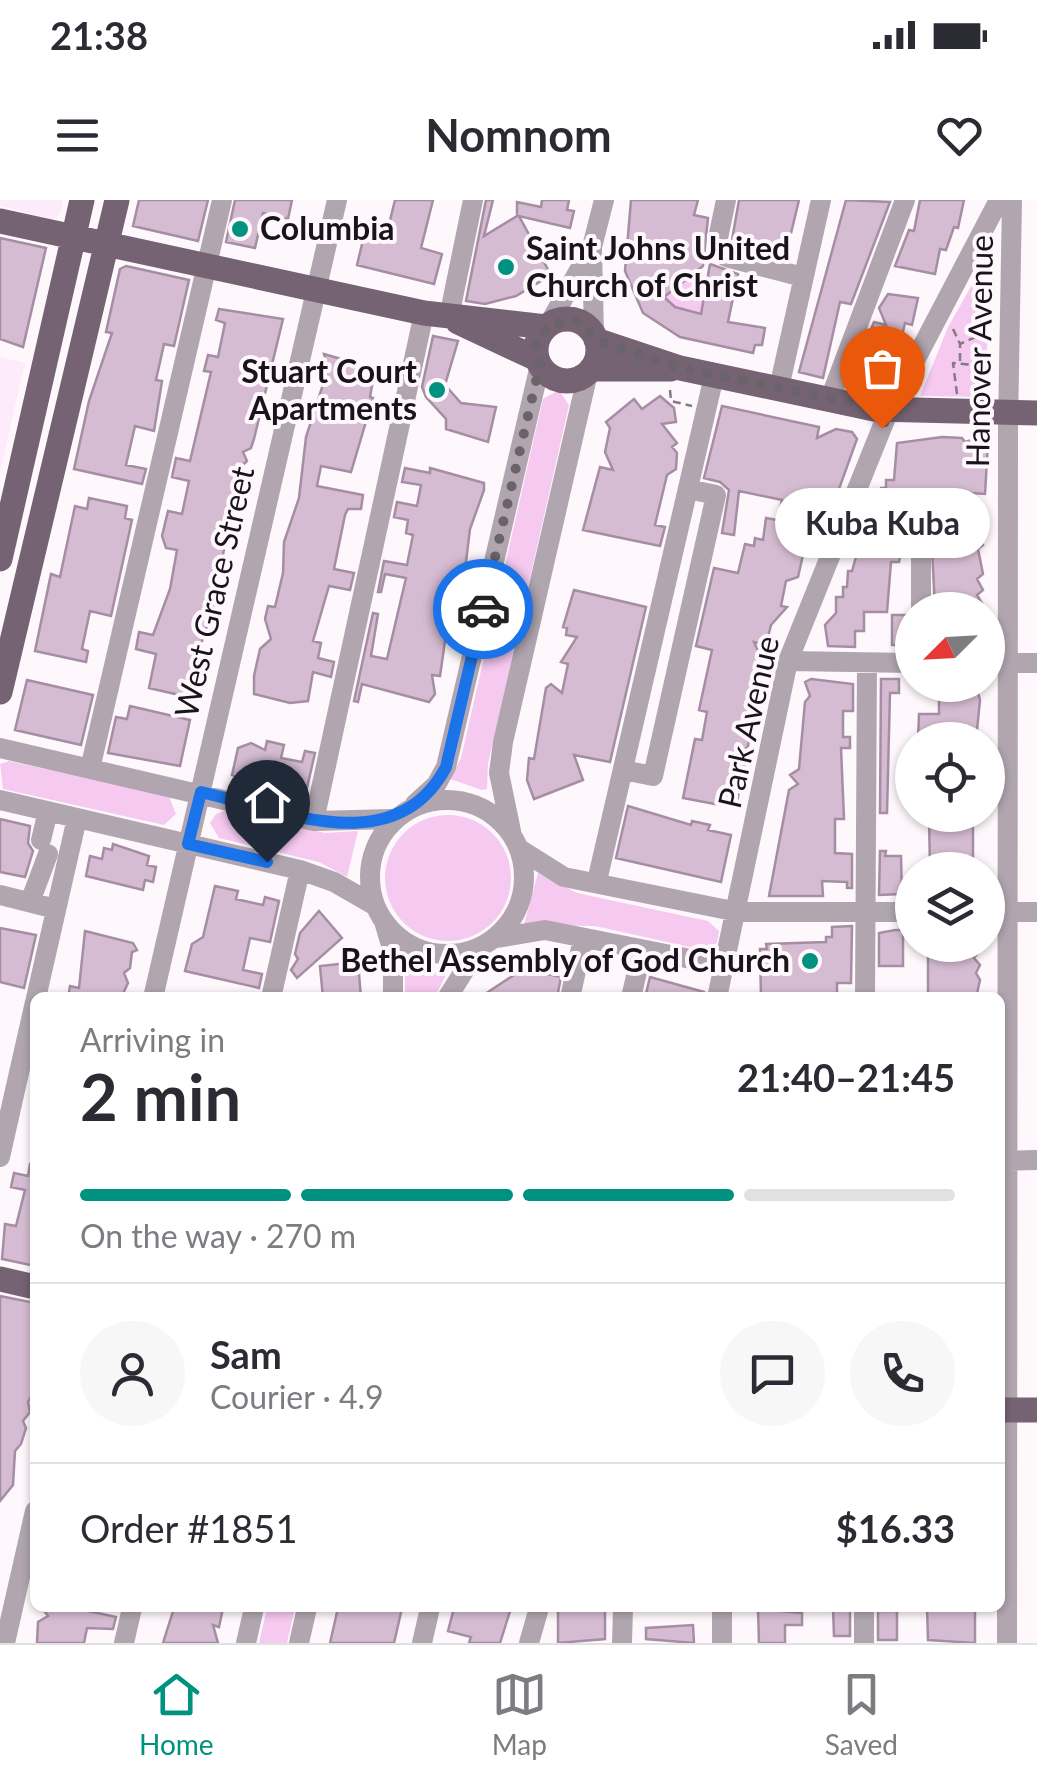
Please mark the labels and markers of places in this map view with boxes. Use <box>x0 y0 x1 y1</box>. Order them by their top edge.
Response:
place label: Columbia <box>260 208 395 247</box>
marker: Columbia <box>229 218 251 240</box>
place label: Saint Johns United Church of Christ <box>526 228 790 304</box>
marker: Saint Johns United Church of Christ <box>495 256 517 278</box>
pin <box>840 326 925 429</box>
place label: Stuart Court Apartments <box>241 351 417 427</box>
marker: Stuart Court Apartments <box>426 379 448 401</box>
callout: Kuba Kuba <box>774 488 990 558</box>
pin <box>225 760 310 863</box>
place label: Bethel Assembly of God Church <box>340 940 790 979</box>
marker: Bethel Assembly of God Church <box>799 950 821 972</box>

